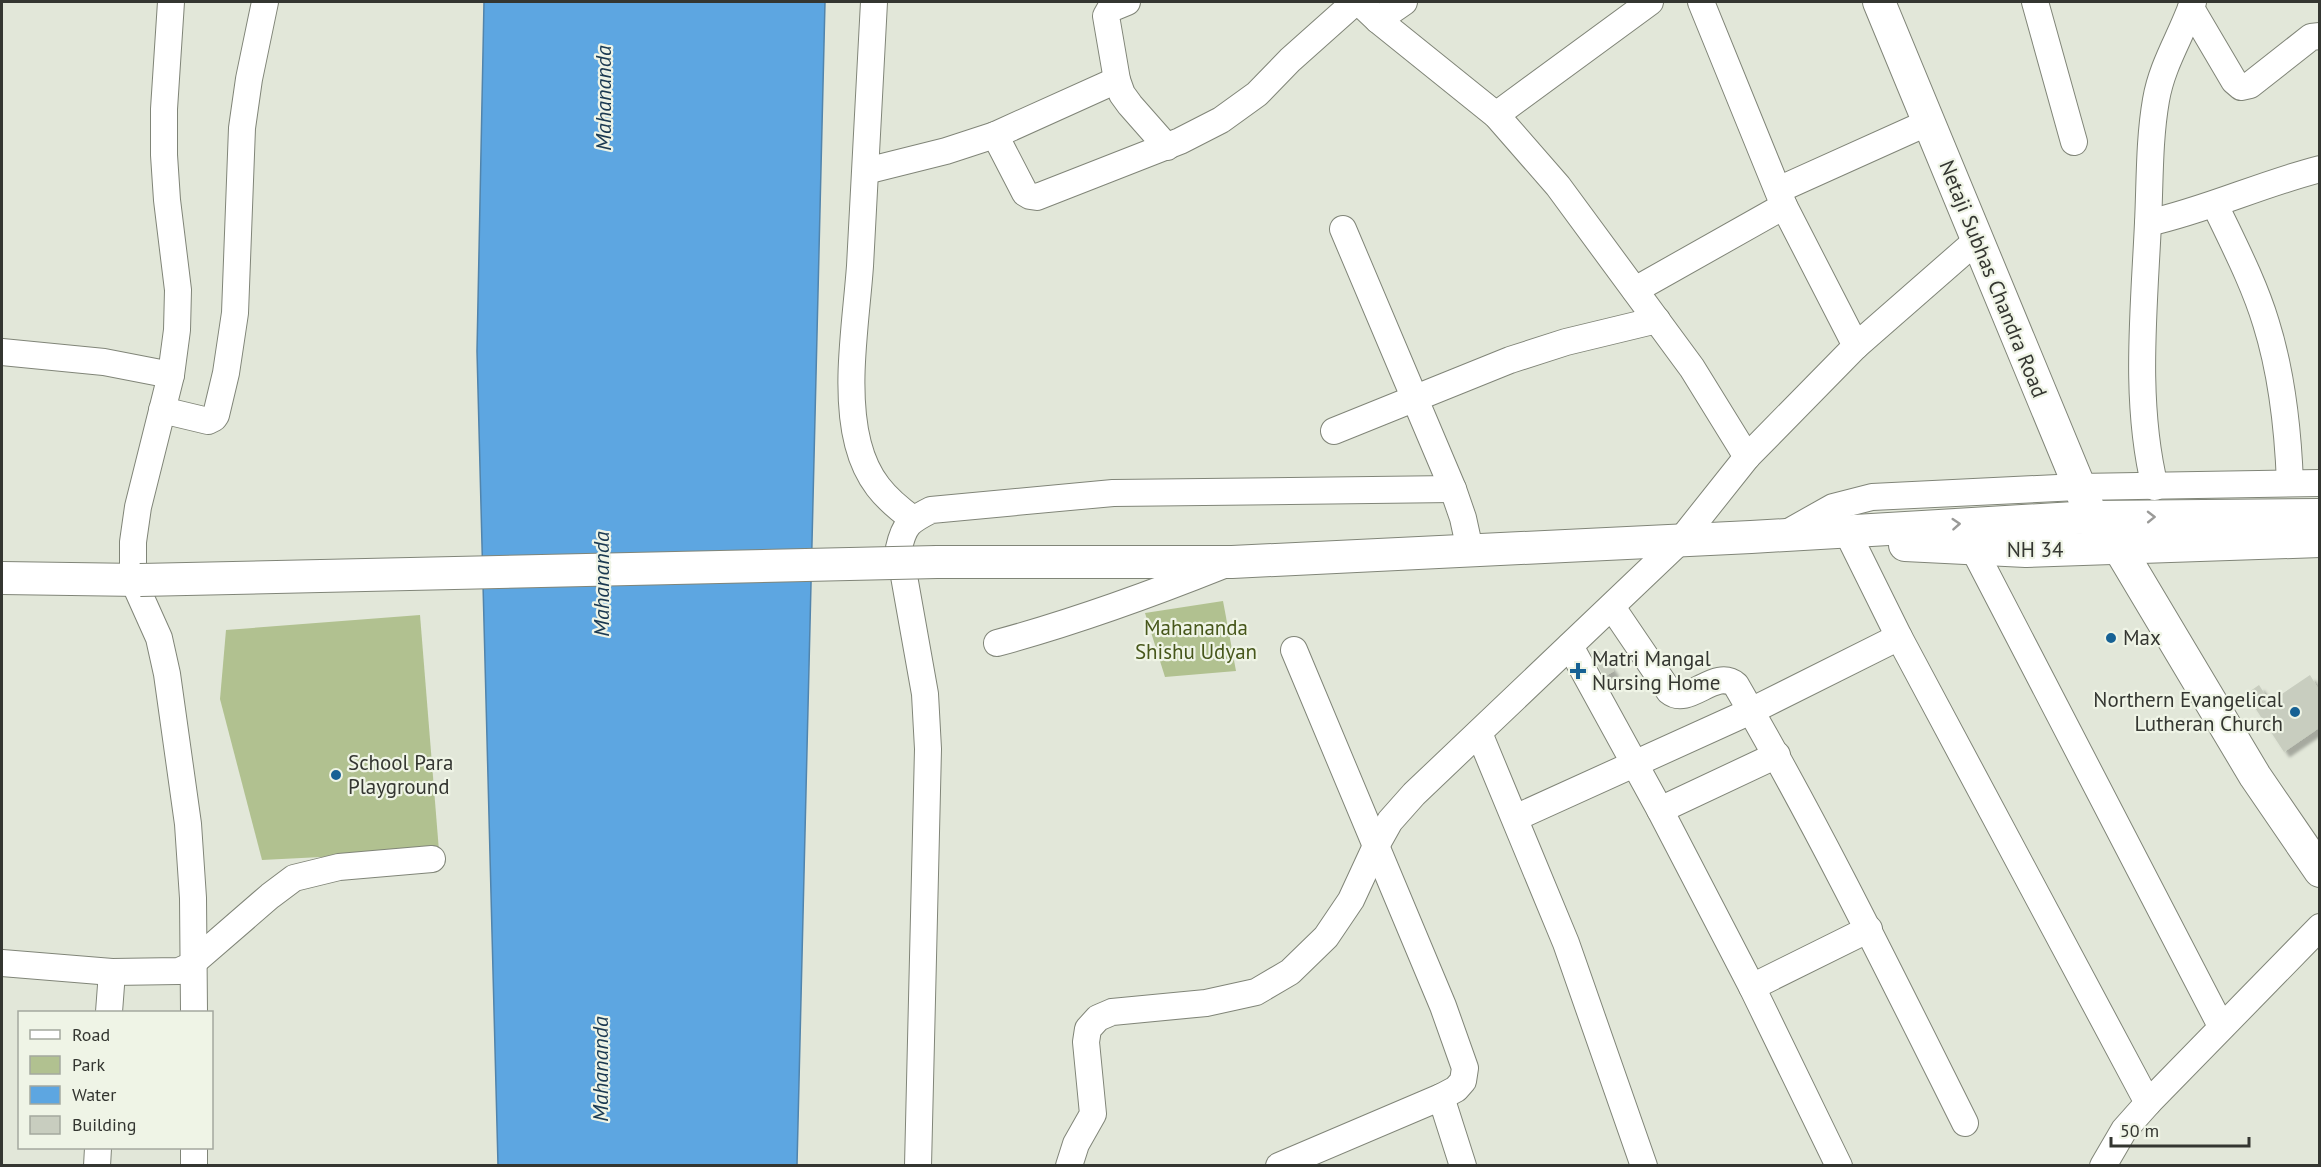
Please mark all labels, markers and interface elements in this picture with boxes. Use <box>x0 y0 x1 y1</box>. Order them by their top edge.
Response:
water label: Mahananda <box>589 45 617 151</box>
street label: Netaji Subhas Chandra Road <box>1933 156 2053 401</box>
one-way arrow <box>2147 510 2156 523</box>
one-way arrow <box>1952 518 1961 531</box>
water label: Mahananda <box>587 531 615 637</box>
street label: NH 34 <box>2007 536 2063 563</box>
park label: Mahananda Shishu Udyan <box>1135 614 1257 665</box>
place label: Max <box>2123 624 2161 651</box>
marker: Max <box>2104 631 2118 645</box>
place label: Matri Mangal Nursing Home <box>1592 645 1721 696</box>
marker: Matri Mangal Nursing Home <box>1569 662 1587 680</box>
place label: Northern Evangelical Lutheran Church <box>2093 686 2283 737</box>
marker: Northern Evangelical Lutheran Church <box>2288 705 2302 719</box>
place label: School Para Playground <box>348 749 453 800</box>
marker: School Para Playground <box>329 768 343 782</box>
legend <box>18 1011 213 1149</box>
water label: Mahananda <box>586 1016 614 1122</box>
text: Road <box>72 1023 110 1046</box>
text: Park <box>72 1053 105 1076</box>
text: Water <box>72 1083 116 1106</box>
scale bar <box>2111 1110 2249 1148</box>
text: Building <box>72 1113 136 1136</box>
text: 50 m <box>2120 1119 2159 1142</box>

